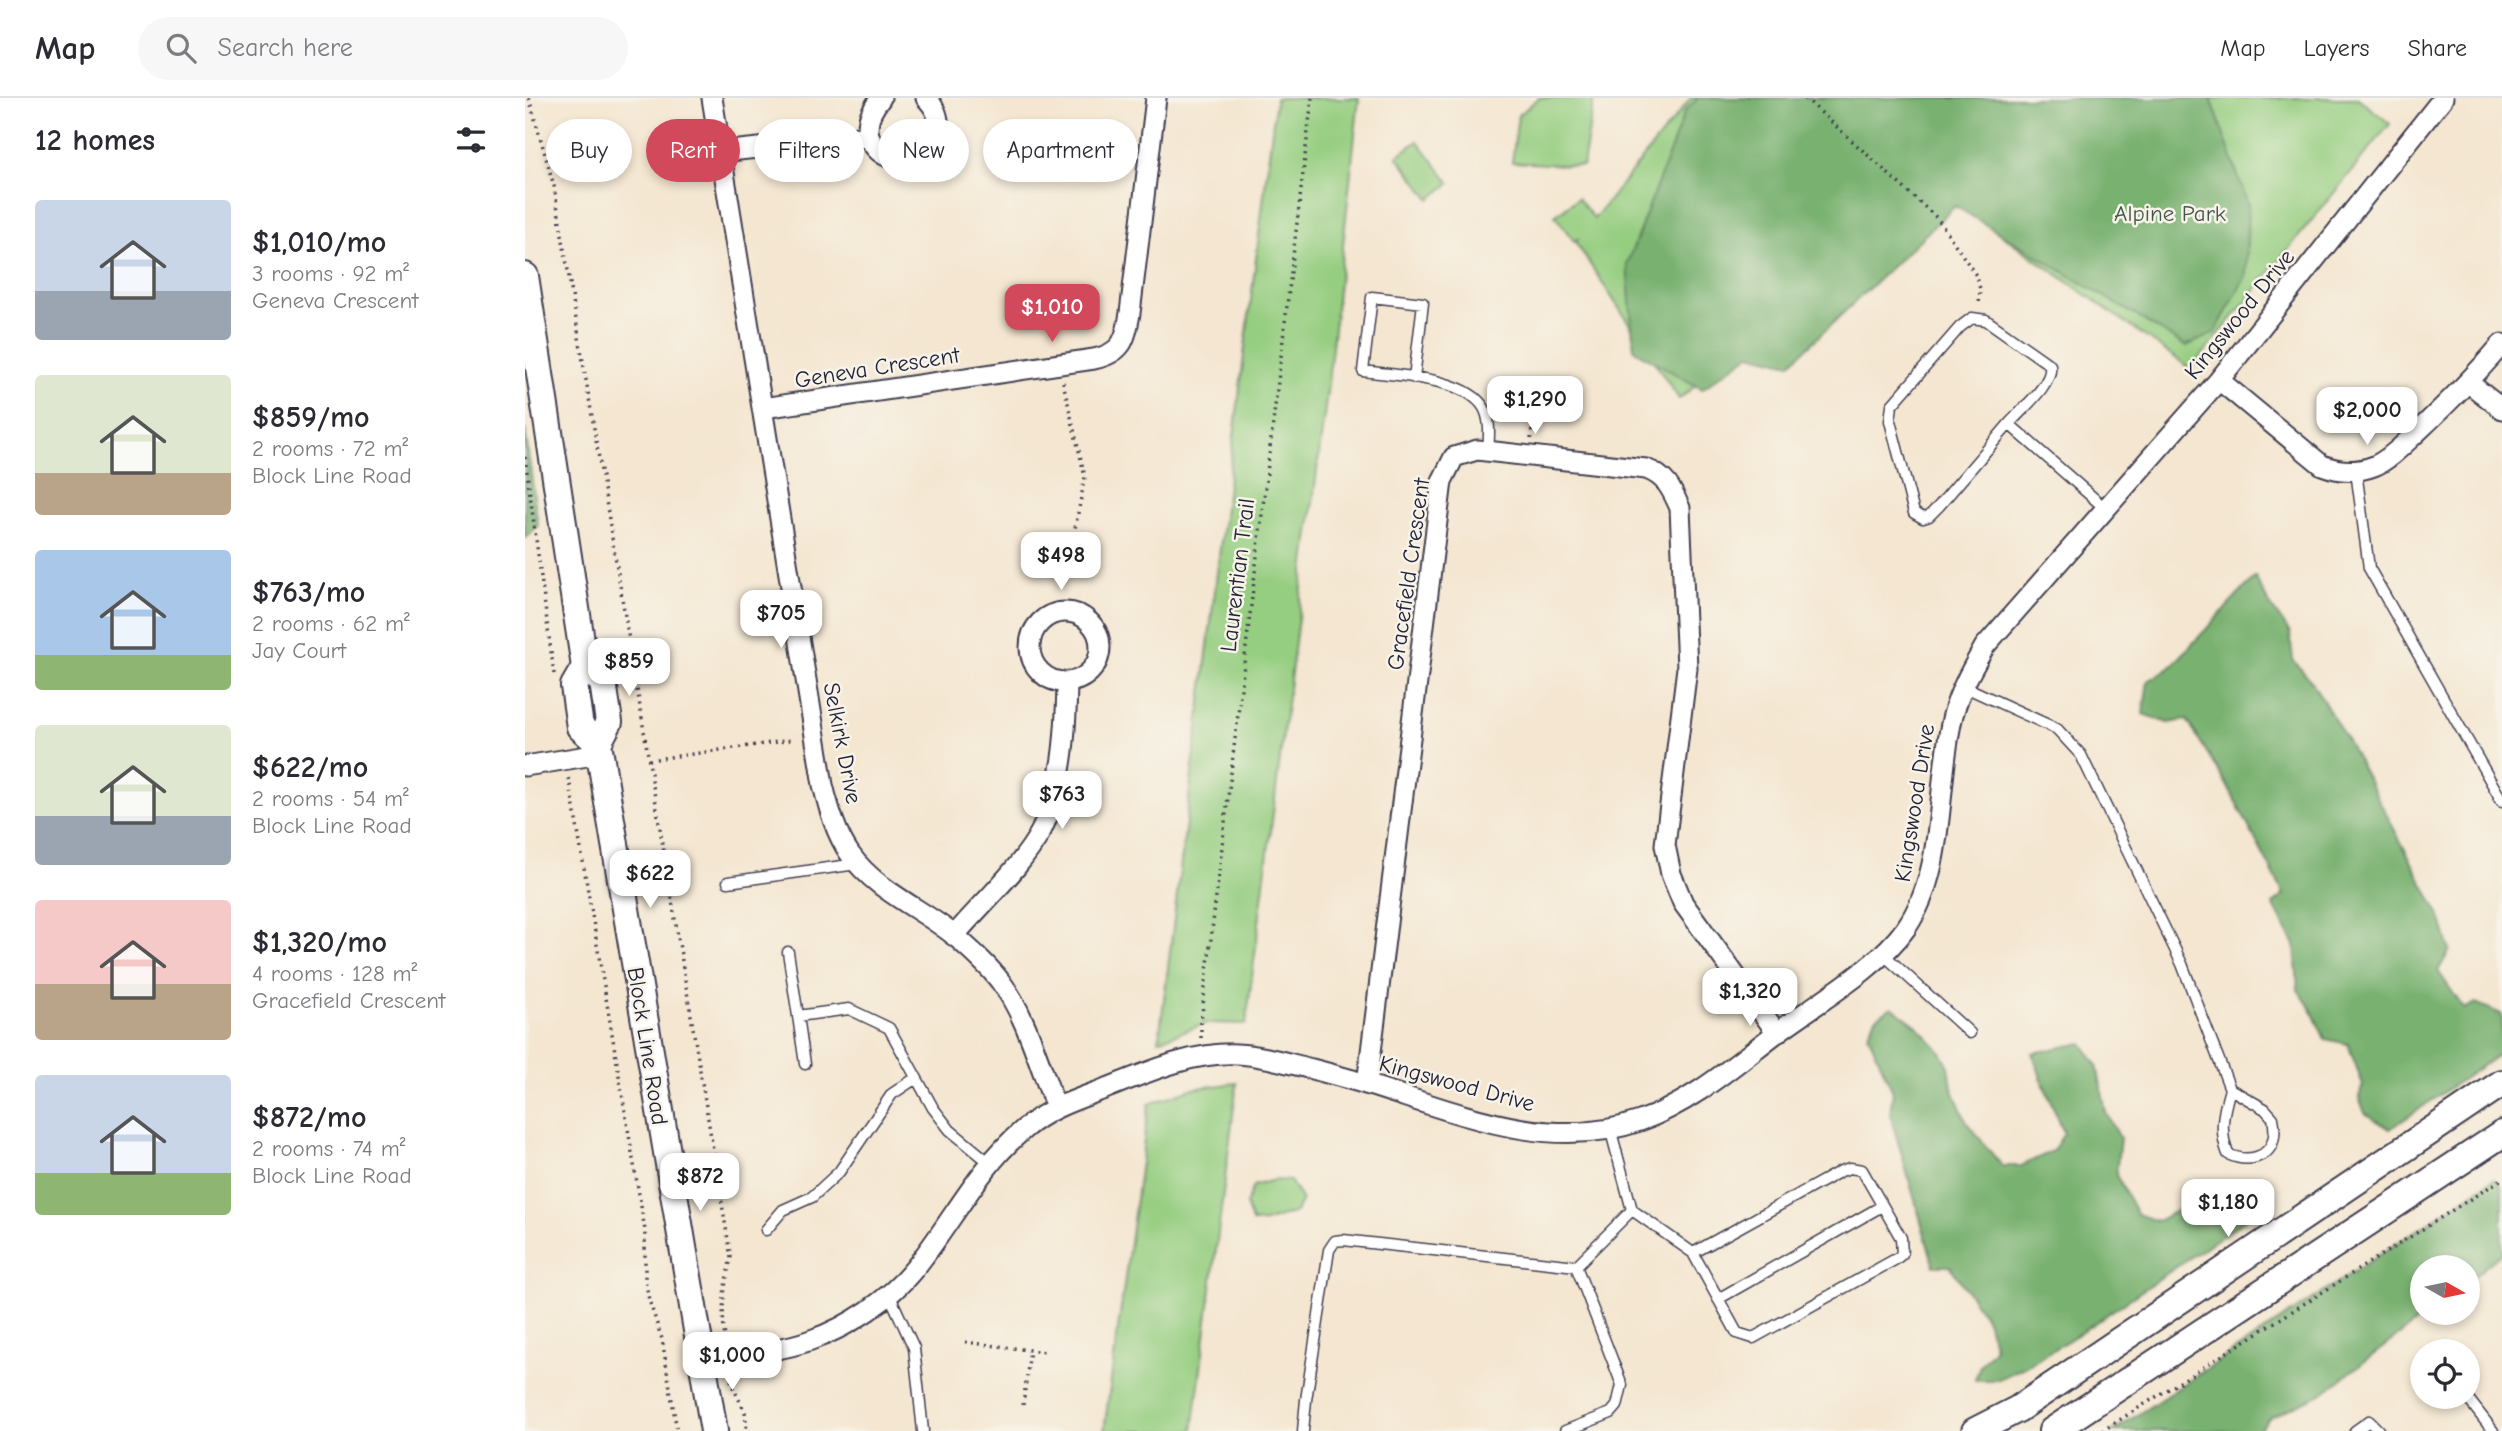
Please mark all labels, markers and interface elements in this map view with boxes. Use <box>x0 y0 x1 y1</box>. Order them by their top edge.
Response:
search box <box>138 17 628 80</box>
text: Map <box>35 29 96 67</box>
icon: search <box>162 29 200 67</box>
text: Search here <box>218 33 353 63</box>
text: Map <box>2220 34 2266 62</box>
text: Layers <box>2304 34 2369 62</box>
text: Share <box>2407 34 2467 62</box>
chip: Buy <box>546 119 632 182</box>
chip: Rent <box>646 119 740 182</box>
chip: Filters <box>754 119 864 182</box>
chip: New <box>878 119 969 182</box>
chip: Apartment <box>983 119 1138 182</box>
icon: filters <box>452 121 490 159</box>
text: 12 homes <box>35 123 155 158</box>
park label: Alpine Park <box>2114 200 2226 227</box>
text: $1,010/mo <box>252 225 386 260</box>
icon: home <box>91 228 175 312</box>
street label: Kingswood Drive <box>2179 244 2300 385</box>
text: 3 rooms · 92 m² <box>252 260 409 287</box>
pin: $1,010 <box>995 285 1109 344</box>
text: Geneva Crescent <box>252 287 419 314</box>
text: $1,010 <box>1021 293 1083 320</box>
street label: Geneva Crescent <box>793 341 963 394</box>
pin: $1,290 <box>1478 376 1592 436</box>
text: $1,290 <box>1503 385 1567 412</box>
pin: $2,000 <box>2310 388 2424 447</box>
text: $2,000 <box>2332 396 2402 423</box>
text: $859/mo <box>252 400 370 435</box>
icon: home <box>91 403 175 487</box>
text: 2 rooms · 72 m² <box>252 435 408 462</box>
text: Block Line Road <box>252 462 412 489</box>
street label: Gracefield Crescent <box>1382 475 1436 672</box>
street label: Laurentian Trail <box>1215 497 1260 653</box>
pin: $498 <box>1020 532 1102 592</box>
text: $498 <box>1037 541 1085 568</box>
text: $763/mo <box>252 575 365 610</box>
icon: home <box>91 578 175 662</box>
pin: $705 <box>740 590 822 650</box>
text: $705 <box>756 599 806 626</box>
text: 2 rooms · 62 m² <box>252 610 410 637</box>
text: Jay Court <box>252 637 346 664</box>
pin: $859 <box>588 638 670 698</box>
text: $859 <box>604 647 654 674</box>
street label: Selkirk Drive <box>818 680 868 806</box>
street label: Kingswood Drive <box>1889 722 1940 884</box>
text: $622/mo <box>252 750 368 785</box>
icon: home <box>91 753 175 837</box>
pin: $763 <box>1021 772 1103 831</box>
text: $763 <box>1039 780 1085 807</box>
text: 2 rooms · 54 m² <box>252 785 409 812</box>
text: Block Line Road <box>252 812 412 839</box>
pin: $622 <box>609 850 691 910</box>
text: $622 <box>626 859 674 886</box>
text: $1,320/mo <box>252 925 387 960</box>
icon: home <box>91 928 175 1012</box>
text: 4 rooms · 128 m² <box>252 960 417 987</box>
street label: Block Line Road <box>622 965 673 1127</box>
pin: $1,320 <box>1693 968 1807 1028</box>
text: $1,320 <box>1718 977 1782 1004</box>
text: Gracefield Crescent <box>252 987 445 1014</box>
street label: Kingswood Drive <box>1376 1050 1537 1117</box>
text: $872/mo <box>252 1100 366 1135</box>
icon: home <box>91 1103 175 1187</box>
text: 2 rooms · 74 m² <box>252 1135 405 1162</box>
pin: $872 <box>659 1154 741 1213</box>
text: Block Line Road <box>252 1162 412 1189</box>
text: $872 <box>676 1162 724 1189</box>
pin: $1,180 <box>2171 1180 2285 1239</box>
text: $1,180 <box>2197 1188 2259 1215</box>
north arrow <box>2410 1255 2480 1325</box>
map controls <box>2410 1255 2480 1409</box>
pin: $1,000 <box>675 1332 789 1392</box>
button: locate <box>2410 1339 2480 1409</box>
text: $1,000 <box>699 1341 765 1368</box>

